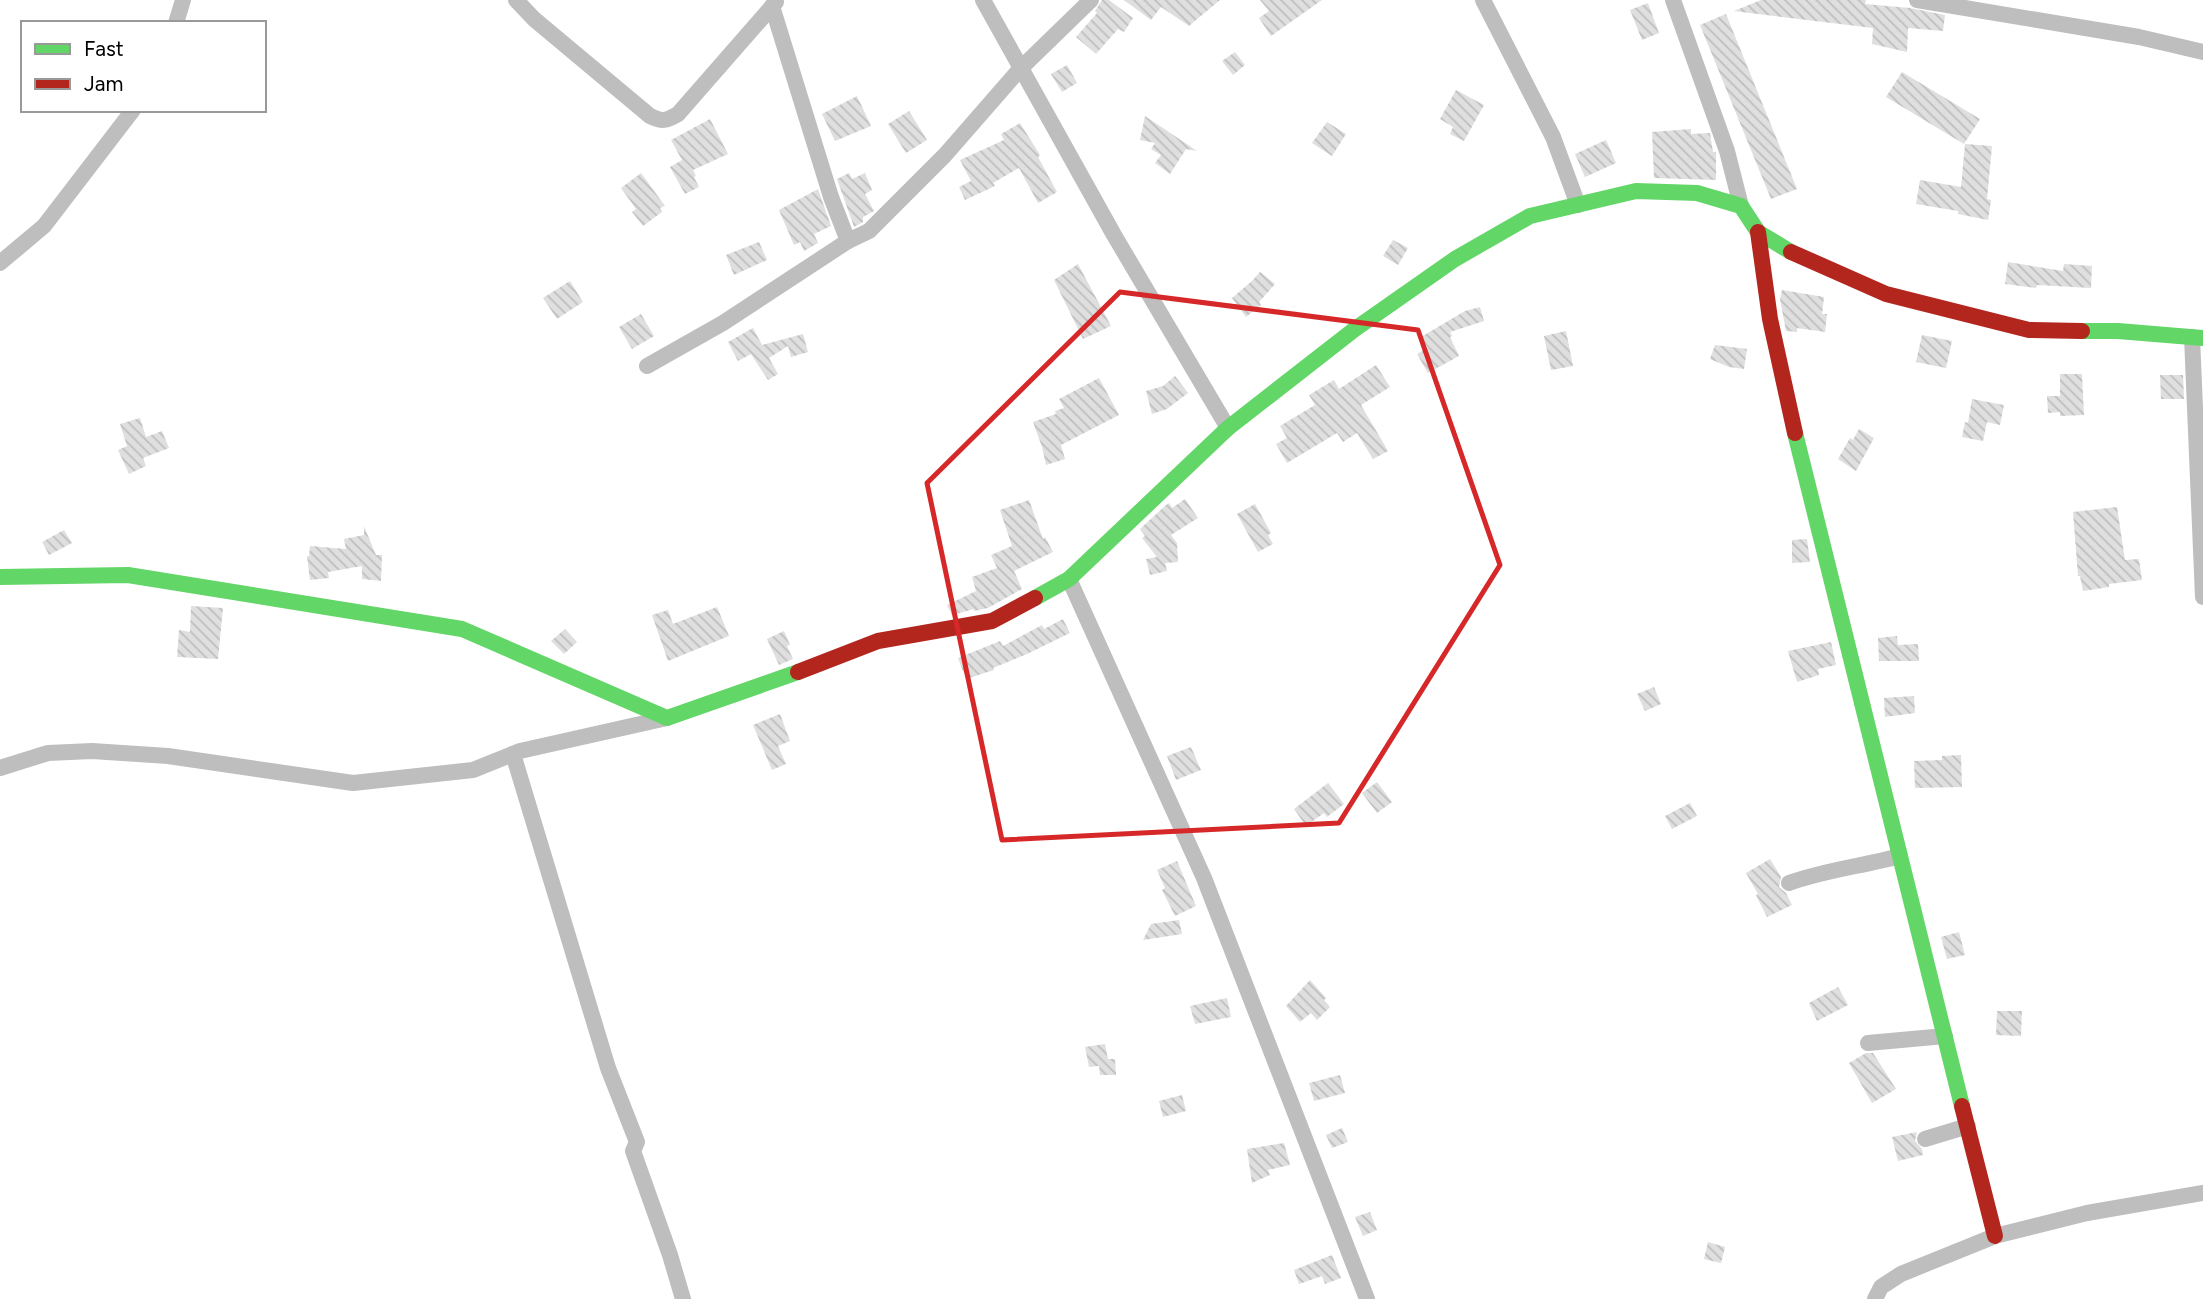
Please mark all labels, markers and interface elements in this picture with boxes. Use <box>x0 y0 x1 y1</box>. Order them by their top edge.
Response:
legend <box>21 21 266 112</box>
text: Fast <box>84 36 124 61</box>
text: Jam <box>84 71 123 96</box>

